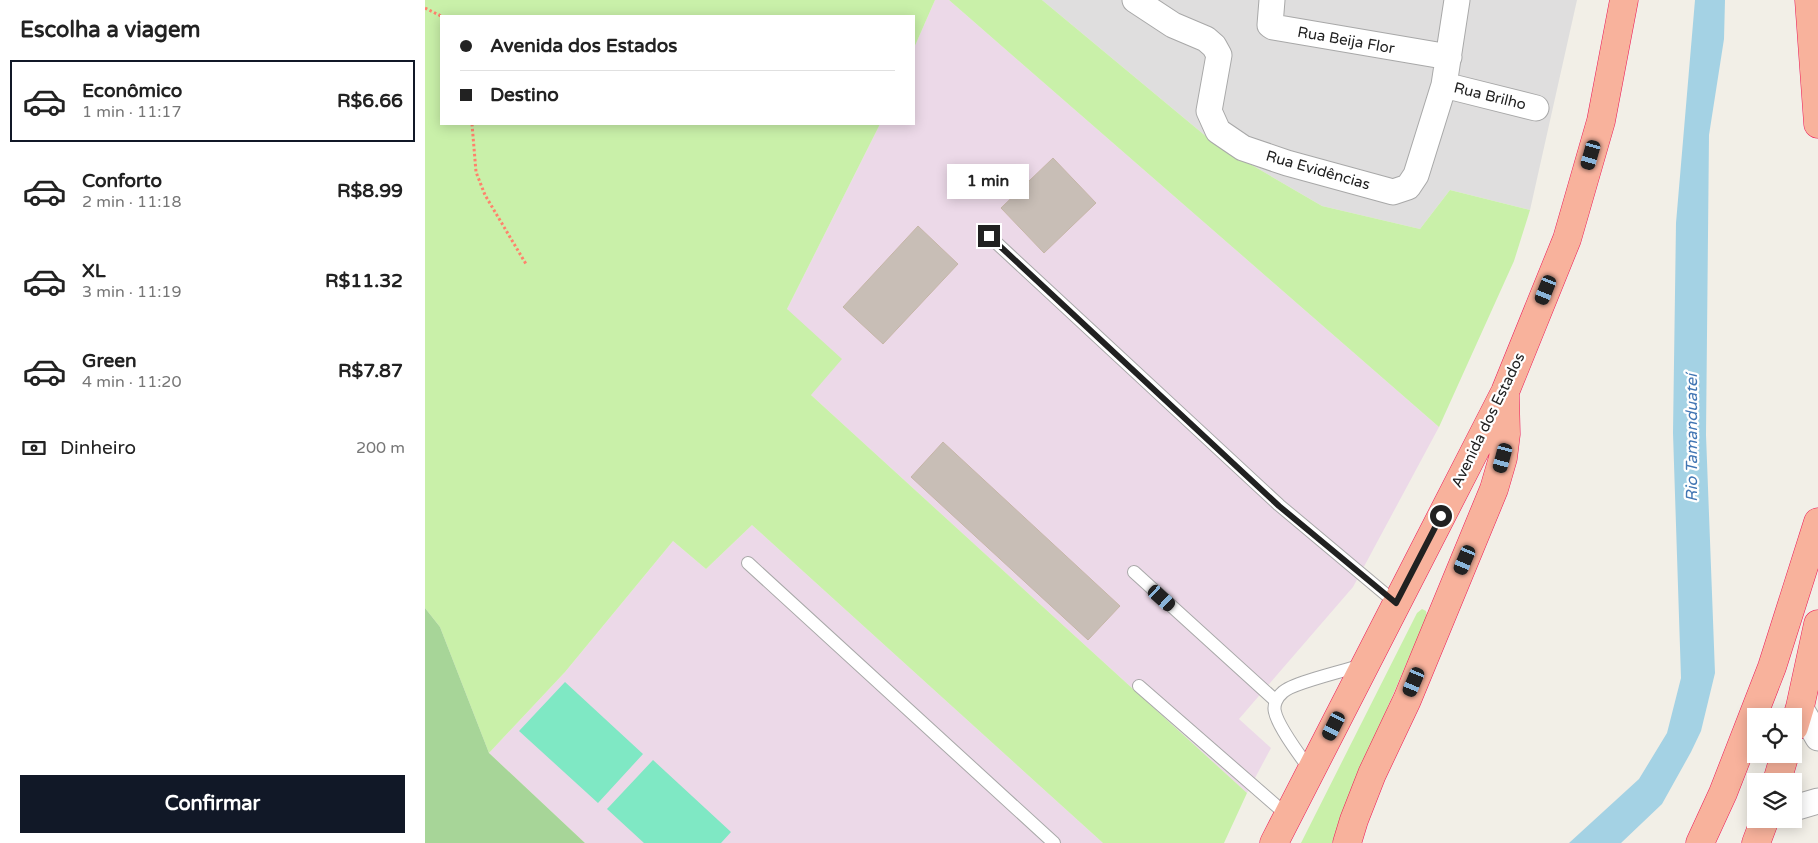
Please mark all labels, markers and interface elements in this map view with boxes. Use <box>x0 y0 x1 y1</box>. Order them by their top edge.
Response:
text: Escolha a viagem <box>20 17 201 43</box>
street label: Rua Beija Flor <box>1296 23 1396 57</box>
text: Avenida dos Estados <box>490 35 677 57</box>
street label: Rua Brilho <box>1452 78 1528 114</box>
icon: car <box>22 79 67 124</box>
text: Econômico <box>82 80 182 102</box>
text: Destino <box>490 84 559 106</box>
text: R$6.66 <box>337 90 403 112</box>
text: 1 min · 11:17 <box>82 102 181 122</box>
car <box>1579 139 1602 171</box>
street label: Rua Evidências <box>1264 147 1372 193</box>
callout: 1 min <box>948 164 1030 198</box>
icon: car <box>22 169 67 214</box>
text: Conforto <box>82 170 162 192</box>
text: 1 min <box>967 171 1009 191</box>
text: R$8.99 <box>337 180 403 202</box>
text: 2 min · 11:18 <box>82 192 181 212</box>
route end <box>978 225 1000 247</box>
icon: car <box>22 259 67 304</box>
text: XL <box>82 260 106 282</box>
text: R$11.32 <box>325 270 403 292</box>
car <box>1533 273 1558 307</box>
text: 3 min · 11:19 <box>82 282 181 302</box>
icon: car <box>22 349 67 394</box>
text: Green <box>82 350 136 372</box>
street label: Avenida dos Estados <box>1447 350 1529 490</box>
text: R$7.87 <box>338 360 403 382</box>
water label: Rio Tamanduateí <box>1682 371 1702 502</box>
text: 4 min · 11:20 <box>82 372 181 392</box>
icon: cash <box>20 434 48 462</box>
text: Dinheiro <box>60 437 136 459</box>
text: 200 m <box>356 438 405 458</box>
car <box>1491 442 1514 474</box>
route start <box>1430 505 1452 527</box>
car <box>1452 543 1477 577</box>
car <box>1145 582 1178 614</box>
car <box>1401 665 1426 699</box>
map controls <box>1747 708 1802 828</box>
button: locate <box>1747 708 1802 763</box>
car <box>1320 709 1347 743</box>
button: layers <box>1747 773 1802 828</box>
button: Confirmar <box>20 775 405 833</box>

